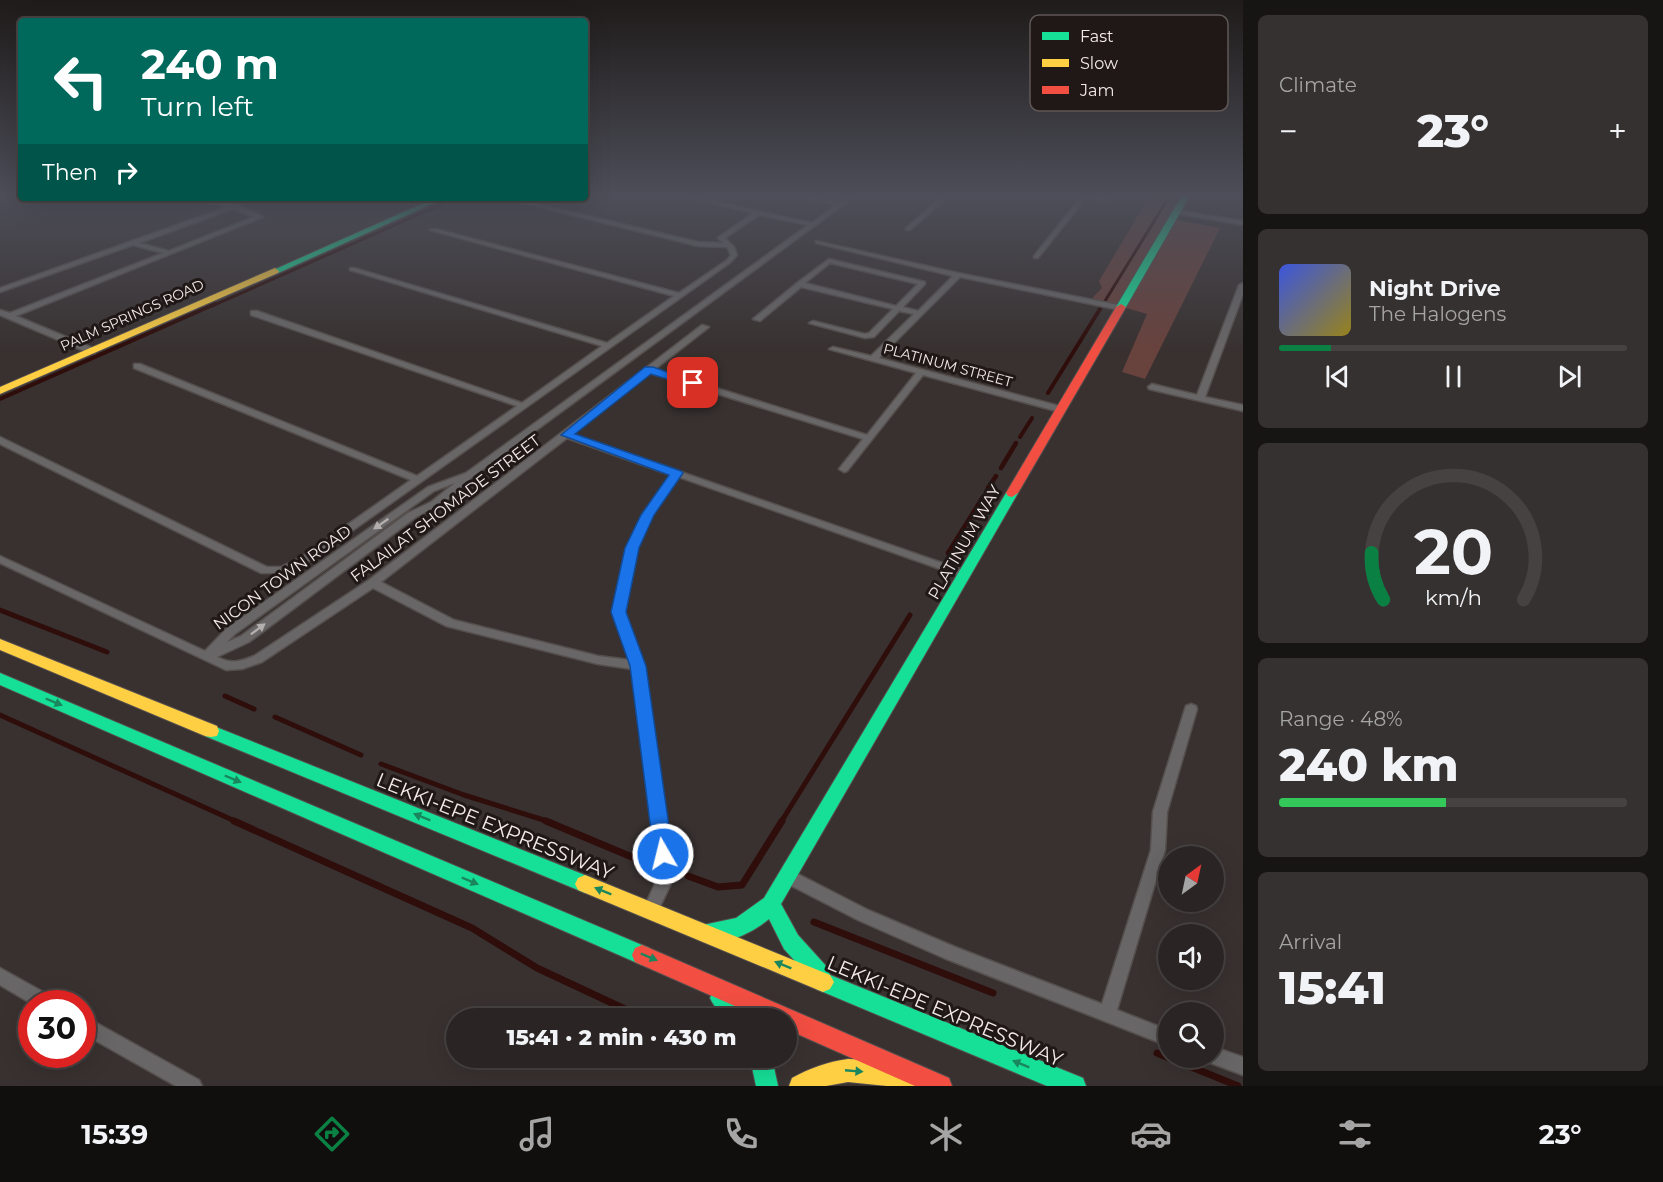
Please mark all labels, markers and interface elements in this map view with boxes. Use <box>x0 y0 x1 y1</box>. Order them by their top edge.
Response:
legend <box>1030 15 1228 111</box>
text: Fast <box>1080 27 1114 46</box>
text: 240 m <box>141 38 279 90</box>
icon: left <box>42 42 120 120</box>
text: Slow <box>1080 54 1118 73</box>
text: Climate <box>1279 73 1357 97</box>
text: Jam <box>1079 81 1114 100</box>
text: Turn left <box>141 90 254 123</box>
text: 23° <box>1417 103 1489 158</box>
text: − <box>1279 111 1298 151</box>
text: + <box>1608 111 1627 151</box>
icon: right <box>110 156 143 189</box>
text: Then <box>42 159 98 186</box>
street label: PALM SPRINGS ROAD <box>57 275 207 355</box>
text: Night Drive <box>1369 275 1501 302</box>
text: The Halogens <box>1369 302 1506 326</box>
street label: PLATINUM STREET <box>881 339 1015 391</box>
pin <box>667 357 718 408</box>
icon: previous <box>1321 360 1354 393</box>
icon: pause <box>1437 360 1470 393</box>
icon: next <box>1553 360 1586 393</box>
icon: arrive <box>676 366 709 399</box>
street label: FALAILAT SHOMADE STREET <box>347 430 545 586</box>
street label: PLATINUM WAY <box>924 481 1005 603</box>
text: 20 <box>1413 514 1493 590</box>
one-way arrow <box>373 518 388 530</box>
street label: NICON TOWN ROAD <box>210 521 355 634</box>
text: km/h <box>1424 584 1482 610</box>
one-way arrow <box>251 624 266 636</box>
one-way arrow <box>45 697 63 707</box>
text: Range · 48% <box>1279 707 1403 731</box>
text: 240 km <box>1279 737 1459 792</box>
street label: LEKKI-EPE EXPRESSWAY <box>373 767 617 885</box>
one-way arrow <box>224 775 242 784</box>
one-way arrow <box>413 812 431 822</box>
position arrow <box>631 822 695 886</box>
north arrow <box>1158 846 1224 912</box>
map controls <box>1158 846 1224 1068</box>
one-way arrow <box>461 876 479 886</box>
one-way arrow <box>593 886 611 896</box>
button: sound <box>1158 924 1224 990</box>
text: Arrival <box>1279 930 1342 954</box>
street label: LEKKI-EPE EXPRESSWAY <box>824 950 1067 1072</box>
one-way arrow <box>641 952 659 962</box>
one-way arrow <box>774 960 792 969</box>
text: 15:41 <box>1279 960 1386 1015</box>
speed limit sign: 30 <box>18 990 96 1068</box>
button: search <box>1158 1002 1224 1068</box>
text: 15:41 · 2 min · 430 m <box>507 1024 736 1051</box>
one-way arrow <box>1012 1059 1030 1069</box>
one-way arrow <box>844 1066 863 1075</box>
icon: directions <box>311 1113 353 1155</box>
icon: music <box>516 1113 558 1155</box>
icon: phone <box>720 1113 762 1155</box>
icon: climate <box>925 1113 967 1155</box>
icon: car <box>1130 1113 1172 1155</box>
icon: filters <box>1334 1113 1376 1155</box>
text: 15:39 <box>81 1118 148 1151</box>
text: 23° <box>1539 1118 1582 1151</box>

